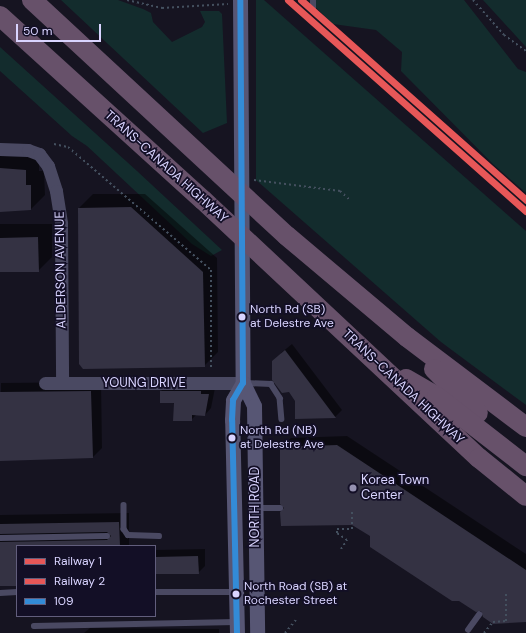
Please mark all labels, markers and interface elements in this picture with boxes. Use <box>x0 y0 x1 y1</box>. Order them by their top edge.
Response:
scale bar <box>18 16 103 42</box>
text: 50 m <box>23 23 52 39</box>
street label: TRANS-CANADA HIGHWAY <box>101 108 231 226</box>
street label: ALDERSON AVENUE <box>52 211 70 329</box>
place label: North Rd (SB) at Delestre Ave <box>250 303 334 331</box>
marker: North Rd (SB) at Delestre Ave <box>237 312 247 322</box>
street label: TRANS-CANADA HIGHWAY <box>339 327 467 447</box>
street label: YOUNG DRIVE <box>102 375 186 391</box>
place label: North Rd (NB) at Delestre Ave <box>240 424 324 452</box>
marker: North Rd (NB) at Delestre Ave <box>227 433 237 443</box>
street label: NORTH ROAD <box>247 466 263 548</box>
place label: Korea Town Center <box>361 473 429 504</box>
marker: Korea Town Center <box>348 483 358 493</box>
legend <box>16 545 156 617</box>
text: Railway 1 <box>54 553 102 569</box>
text: Railway 2 <box>54 573 105 589</box>
place label: North Road (SB) at Rochester Street <box>244 580 347 608</box>
marker: North Road (SB) at Rochester Street <box>231 589 241 599</box>
text: 109 <box>54 593 74 609</box>

